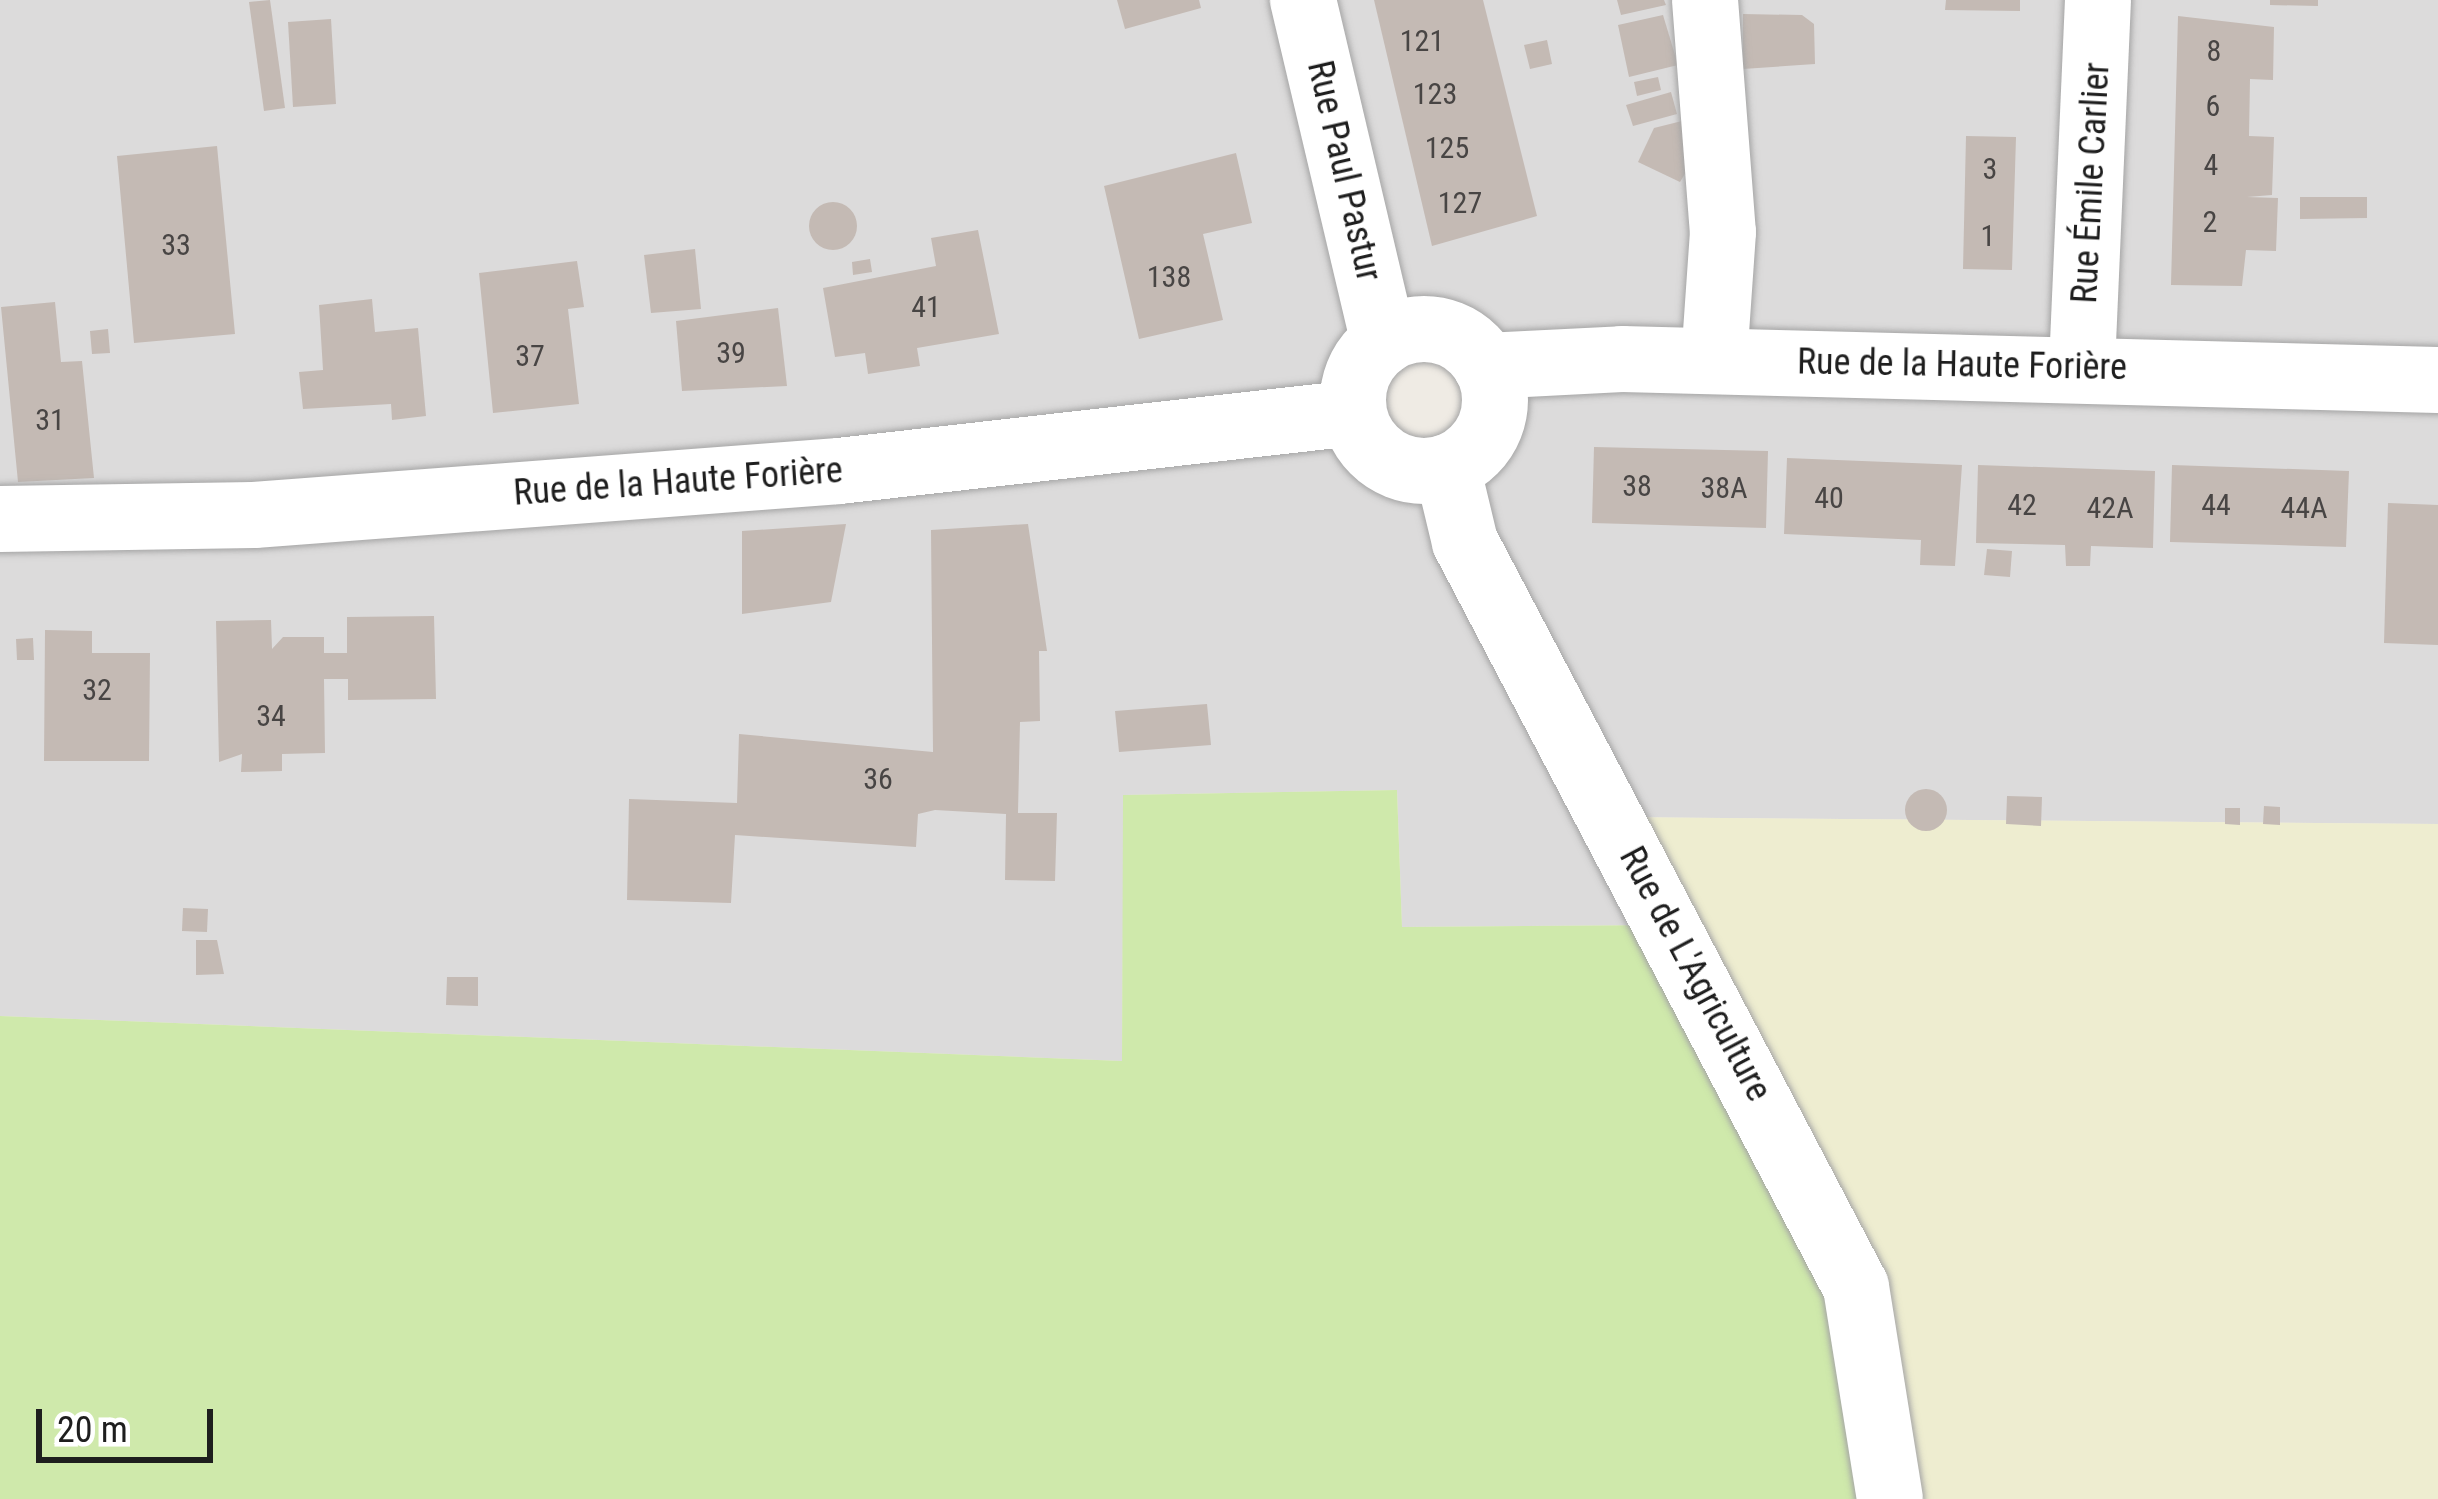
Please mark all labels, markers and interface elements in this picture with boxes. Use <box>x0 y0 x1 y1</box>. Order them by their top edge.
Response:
house number: 121 <box>1400 23 1444 59</box>
house number: 8 <box>2207 33 2221 69</box>
street label: Rue Paul Pastur <box>1298 57 1390 285</box>
street label: Rue Émile Carlier <box>2063 61 2119 305</box>
house number: 123 <box>1413 76 1457 112</box>
house number: 6 <box>2206 88 2220 124</box>
house number: 125 <box>1425 130 1469 166</box>
house number: 4 <box>2204 147 2218 183</box>
house number: 3 <box>1983 151 1997 187</box>
house number: 127 <box>1438 185 1482 221</box>
house number: 2 <box>2203 204 2217 240</box>
house number: 1 <box>1981 218 1995 254</box>
house number: 33 <box>161 227 191 263</box>
house number: 138 <box>1147 259 1191 295</box>
house number: 41 <box>911 289 941 325</box>
house number: 39 <box>716 335 746 371</box>
house number: 37 <box>515 338 545 374</box>
street label: Rue de la Haute Forière <box>1797 341 2127 389</box>
house number: 31 <box>35 402 65 438</box>
street label: Rue de la Haute Forière <box>512 449 844 515</box>
house number: 38 <box>1622 468 1652 504</box>
house number: 38A <box>1701 470 1747 506</box>
house number: 40 <box>1814 480 1844 516</box>
house number: 42 <box>2007 487 2037 523</box>
house number: 44 <box>2201 487 2231 523</box>
house number: 42A <box>2087 490 2133 526</box>
house number: 44A <box>2281 490 2327 526</box>
house number: 32 <box>82 672 112 708</box>
house number: 34 <box>256 698 286 734</box>
house number: 36 <box>863 761 893 797</box>
street label: Rue de L'Agriculture <box>1610 840 1780 1108</box>
scale bar <box>42 1385 219 1459</box>
text: 20 m <box>57 1409 128 1451</box>

